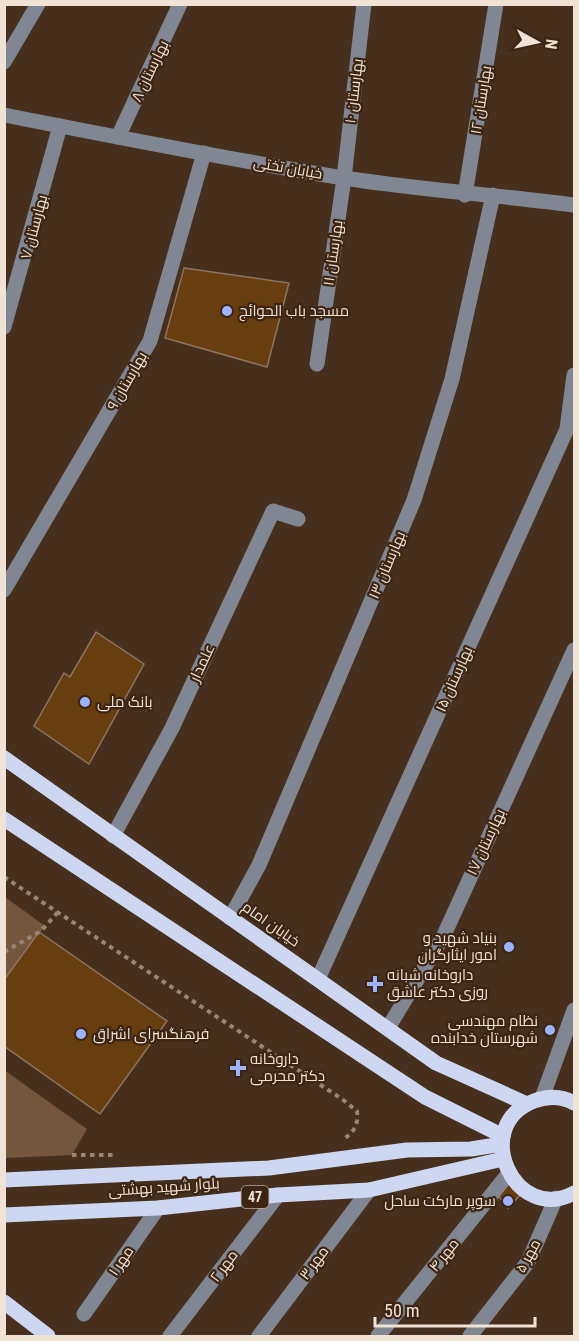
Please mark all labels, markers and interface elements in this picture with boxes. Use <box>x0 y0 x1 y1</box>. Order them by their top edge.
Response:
north arrow <box>507 12 567 72</box>
street label: بهارستان ۸ <box>127 37 174 105</box>
text: N <box>541 38 561 50</box>
street label: بهارستان ۱۰ <box>341 57 368 125</box>
street label: بهارستان ۱۲ <box>467 64 496 136</box>
street label: خیابان تختی <box>252 153 324 184</box>
street label: بهارستان ۷ <box>17 193 52 262</box>
street label: بهارستان ۱۱ <box>319 219 348 287</box>
place label: مسجد باب الحوائج <box>239 302 349 322</box>
marker: مسجد باب الحوائج <box>220 304 234 318</box>
street label: بهارستان ۹ <box>103 348 152 414</box>
street label: بهارستان ۱۳ <box>365 528 410 602</box>
street label: علمدار <box>185 641 219 686</box>
street label: بهارستان ۱۵ <box>432 643 477 715</box>
place label: بانک ملی <box>97 693 153 712</box>
marker: بانک ملی <box>78 695 92 709</box>
street label: بهارستان ۱۷ <box>463 806 510 878</box>
street label: خیابان امام <box>238 898 303 951</box>
place label: بنیاد شهید و امور ایثارگران <box>418 929 497 965</box>
marker: بنیاد شهید و امور ایثارگران <box>502 940 516 954</box>
place label: داروخانه شبانه روزی دکتر عاشق <box>387 966 488 1002</box>
marker: داروخانه شبانه روزی دکتر عاشق <box>368 977 382 991</box>
place label: نظام مهندسی شهرستان خدابنده <box>431 1012 538 1048</box>
marker: نظام مهندسی شهرستان خدابنده <box>543 1023 557 1037</box>
place label: فرهنگسرای اشراق <box>93 1025 209 1044</box>
marker: فرهنگسرای اشراق <box>74 1027 88 1041</box>
place label: داروخانه دکتر محرمی <box>250 1050 325 1086</box>
marker: داروخانه دکتر محرمی <box>231 1061 245 1075</box>
street label: بلوار شهید بهشتی <box>108 1174 220 1201</box>
road number: 47 <box>242 1186 268 1208</box>
place label: سوپر مارکت ساحل <box>384 1192 496 1211</box>
marker: سوپر مارکت ساحل <box>501 1194 515 1208</box>
street label: مهر ۴ <box>425 1235 464 1276</box>
street label: مهر ۵ <box>511 1236 545 1276</box>
street label: مهر ۱ <box>105 1243 138 1280</box>
street label: مهر ۳ <box>295 1243 333 1284</box>
street label: مهر ۲ <box>206 1246 243 1286</box>
scale bar <box>375 1290 536 1328</box>
text: 50 m <box>384 1300 419 1321</box>

